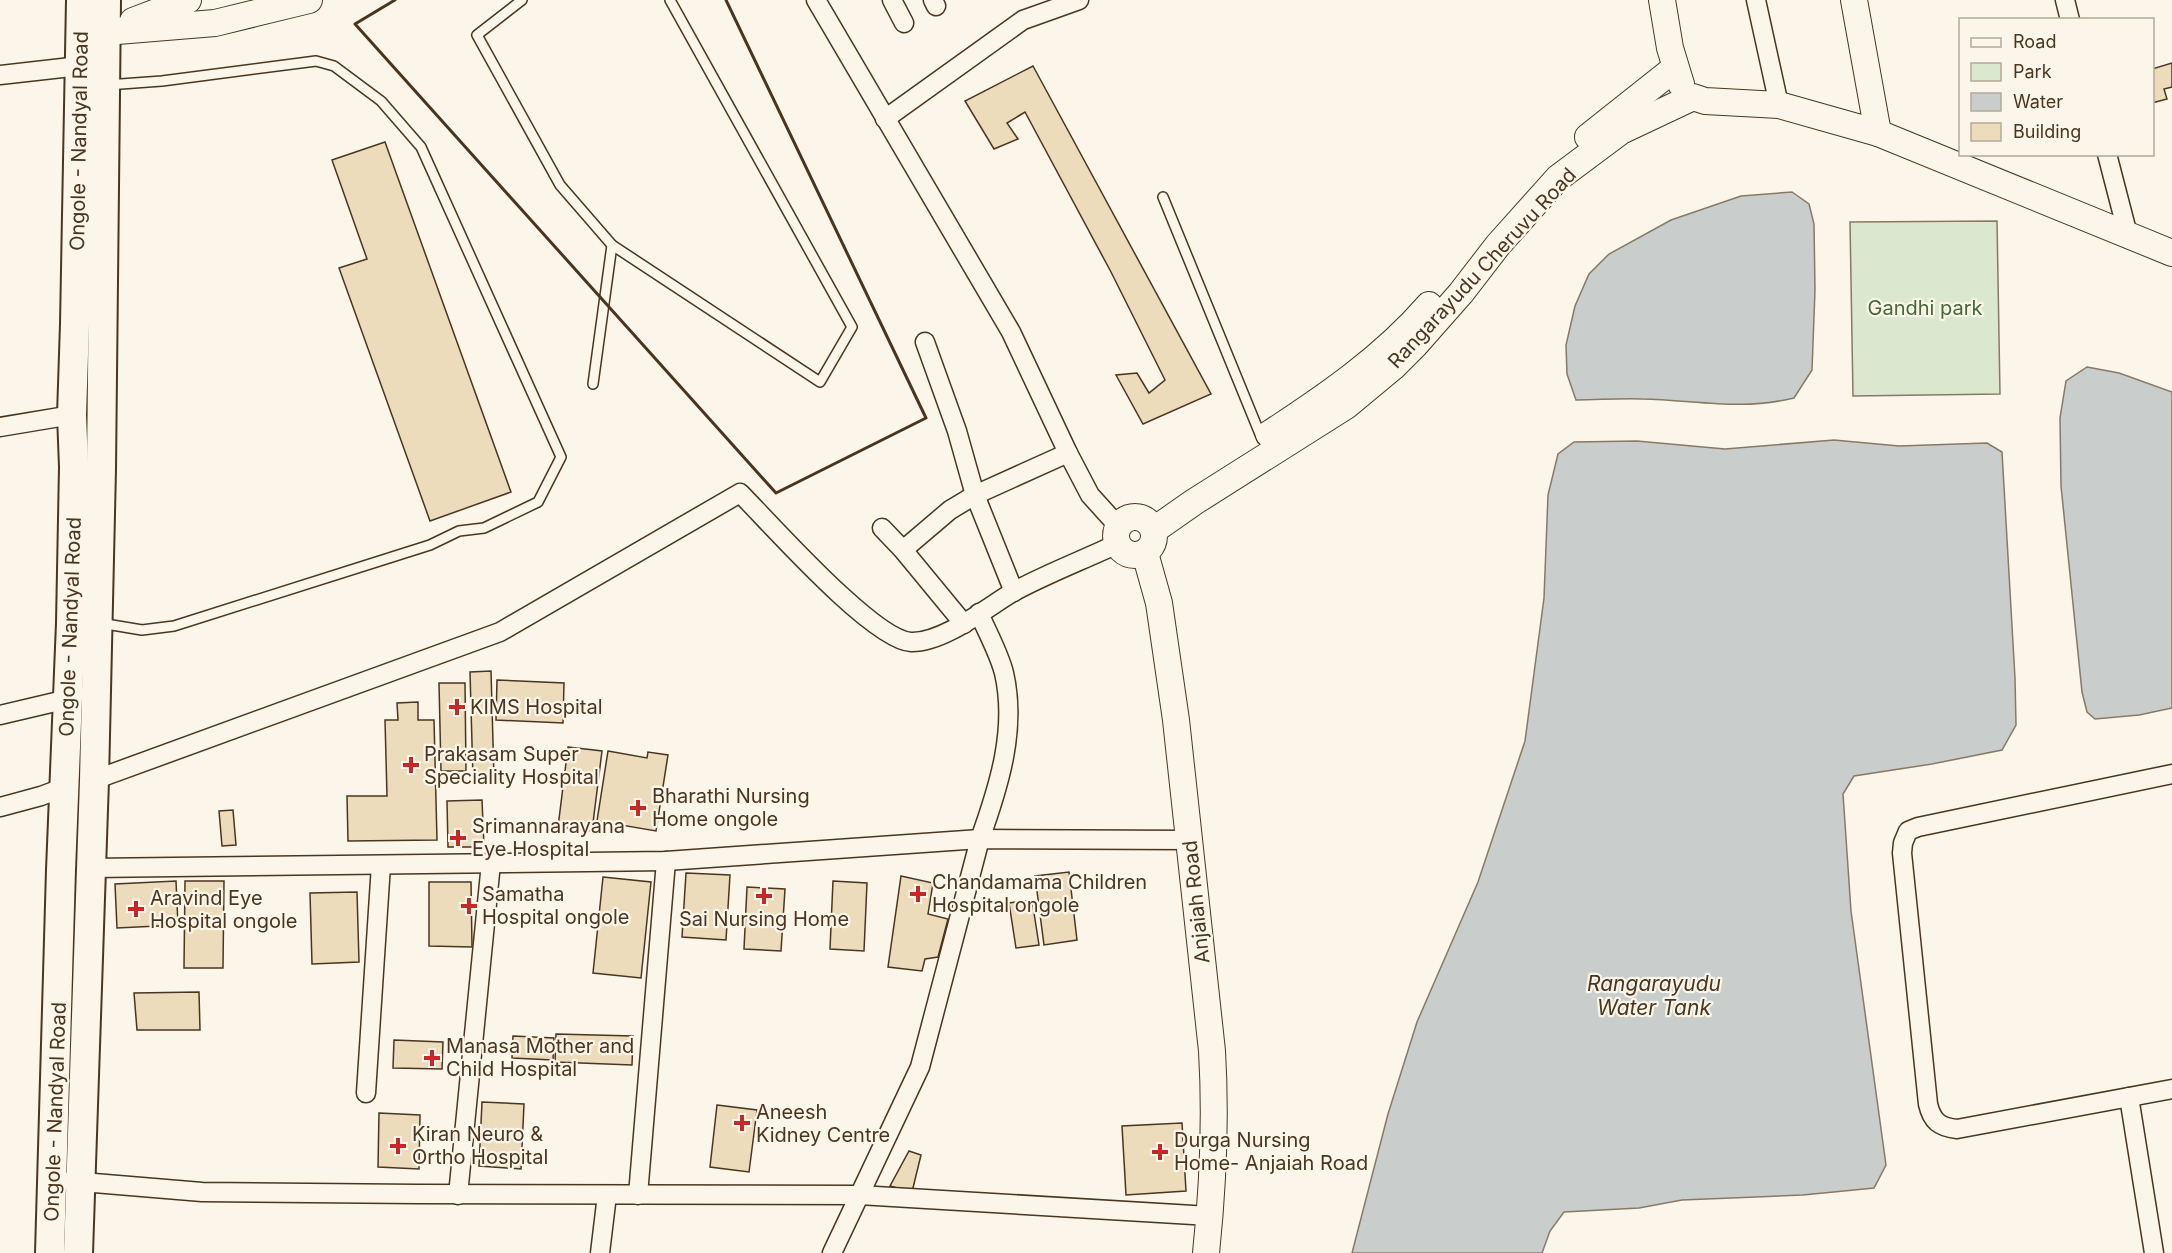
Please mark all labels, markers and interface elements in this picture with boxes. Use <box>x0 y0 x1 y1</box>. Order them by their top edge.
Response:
legend <box>1959 18 2154 156</box>
street label: Ongole - Nandyal Road <box>65 31 93 251</box>
text: Road <box>2013 31 2056 52</box>
text: Park <box>2013 61 2052 82</box>
text: Water <box>2013 91 2063 112</box>
text: Building <box>2013 121 2081 142</box>
street label: Rangarayudu Cheruvu Road <box>1383 163 1581 373</box>
park label: Gandhi park <box>1868 296 1983 320</box>
street label: Ongole - Nandyal Road <box>54 517 86 737</box>
place label: KIMS Hospital <box>470 695 603 719</box>
marker: KIMS Hospital <box>448 698 466 716</box>
place label: Prakasam Super Speciality Hospital <box>424 742 599 789</box>
marker: Prakasam Super Speciality Hospital <box>402 756 420 774</box>
place label: Bharathi Nursing Home ongole <box>652 784 810 831</box>
marker: Bharathi Nursing Home ongole <box>629 799 647 817</box>
place label: Srimannarayana Eye Hospital <box>472 814 625 861</box>
marker: Srimannarayana Eye Hospital <box>449 829 467 847</box>
street label: Anjaiah Road <box>1178 839 1214 965</box>
place label: Chandamama Children Hospital ongole <box>932 870 1147 917</box>
place label: Samatha Hospital ongole <box>482 882 629 929</box>
marker: Chandamama Children Hospital ongole <box>909 885 927 903</box>
place label: Aravind Eye Hospital ongole <box>150 886 297 933</box>
marker: Sai Nursing Home <box>755 887 773 905</box>
marker: Samatha Hospital ongole <box>460 897 478 915</box>
marker: Aravind Eye Hospital ongole <box>127 900 145 918</box>
place label: Sai Nursing Home <box>679 907 849 931</box>
water label: Rangarayudu Water Tank <box>1587 971 1721 1020</box>
street label: Ongole - Nandyal Road <box>39 1002 71 1222</box>
place label: Manasa Mother and Child Hospital <box>446 1034 634 1081</box>
marker: Manasa Mother and Child Hospital <box>423 1049 441 1067</box>
place label: Aneesh Kidney Centre <box>756 1100 890 1147</box>
marker: Aneesh Kidney Centre <box>733 1114 751 1132</box>
place label: Kiran Neuro & Ortho Hospital <box>412 1122 548 1169</box>
place label: Durga Nursing Home- Anjaiah Road <box>1174 1128 1368 1175</box>
marker: Kiran Neuro & Ortho Hospital <box>389 1137 407 1155</box>
marker: Durga Nursing Home- Anjaiah Road <box>1151 1143 1169 1161</box>

